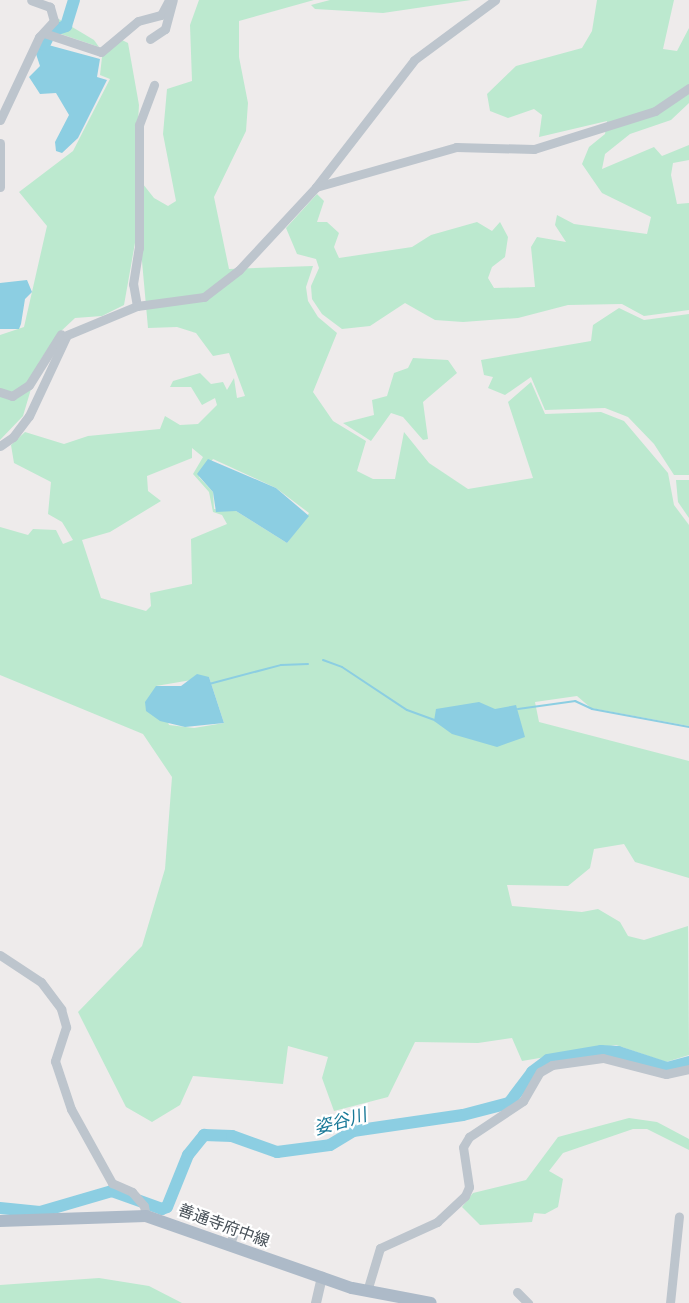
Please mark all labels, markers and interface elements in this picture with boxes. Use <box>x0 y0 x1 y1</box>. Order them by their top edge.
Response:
water label: 姿谷川 <box>311 1103 369 1139</box>
street label: 善通寺府中線 <box>176 1200 272 1250</box>

